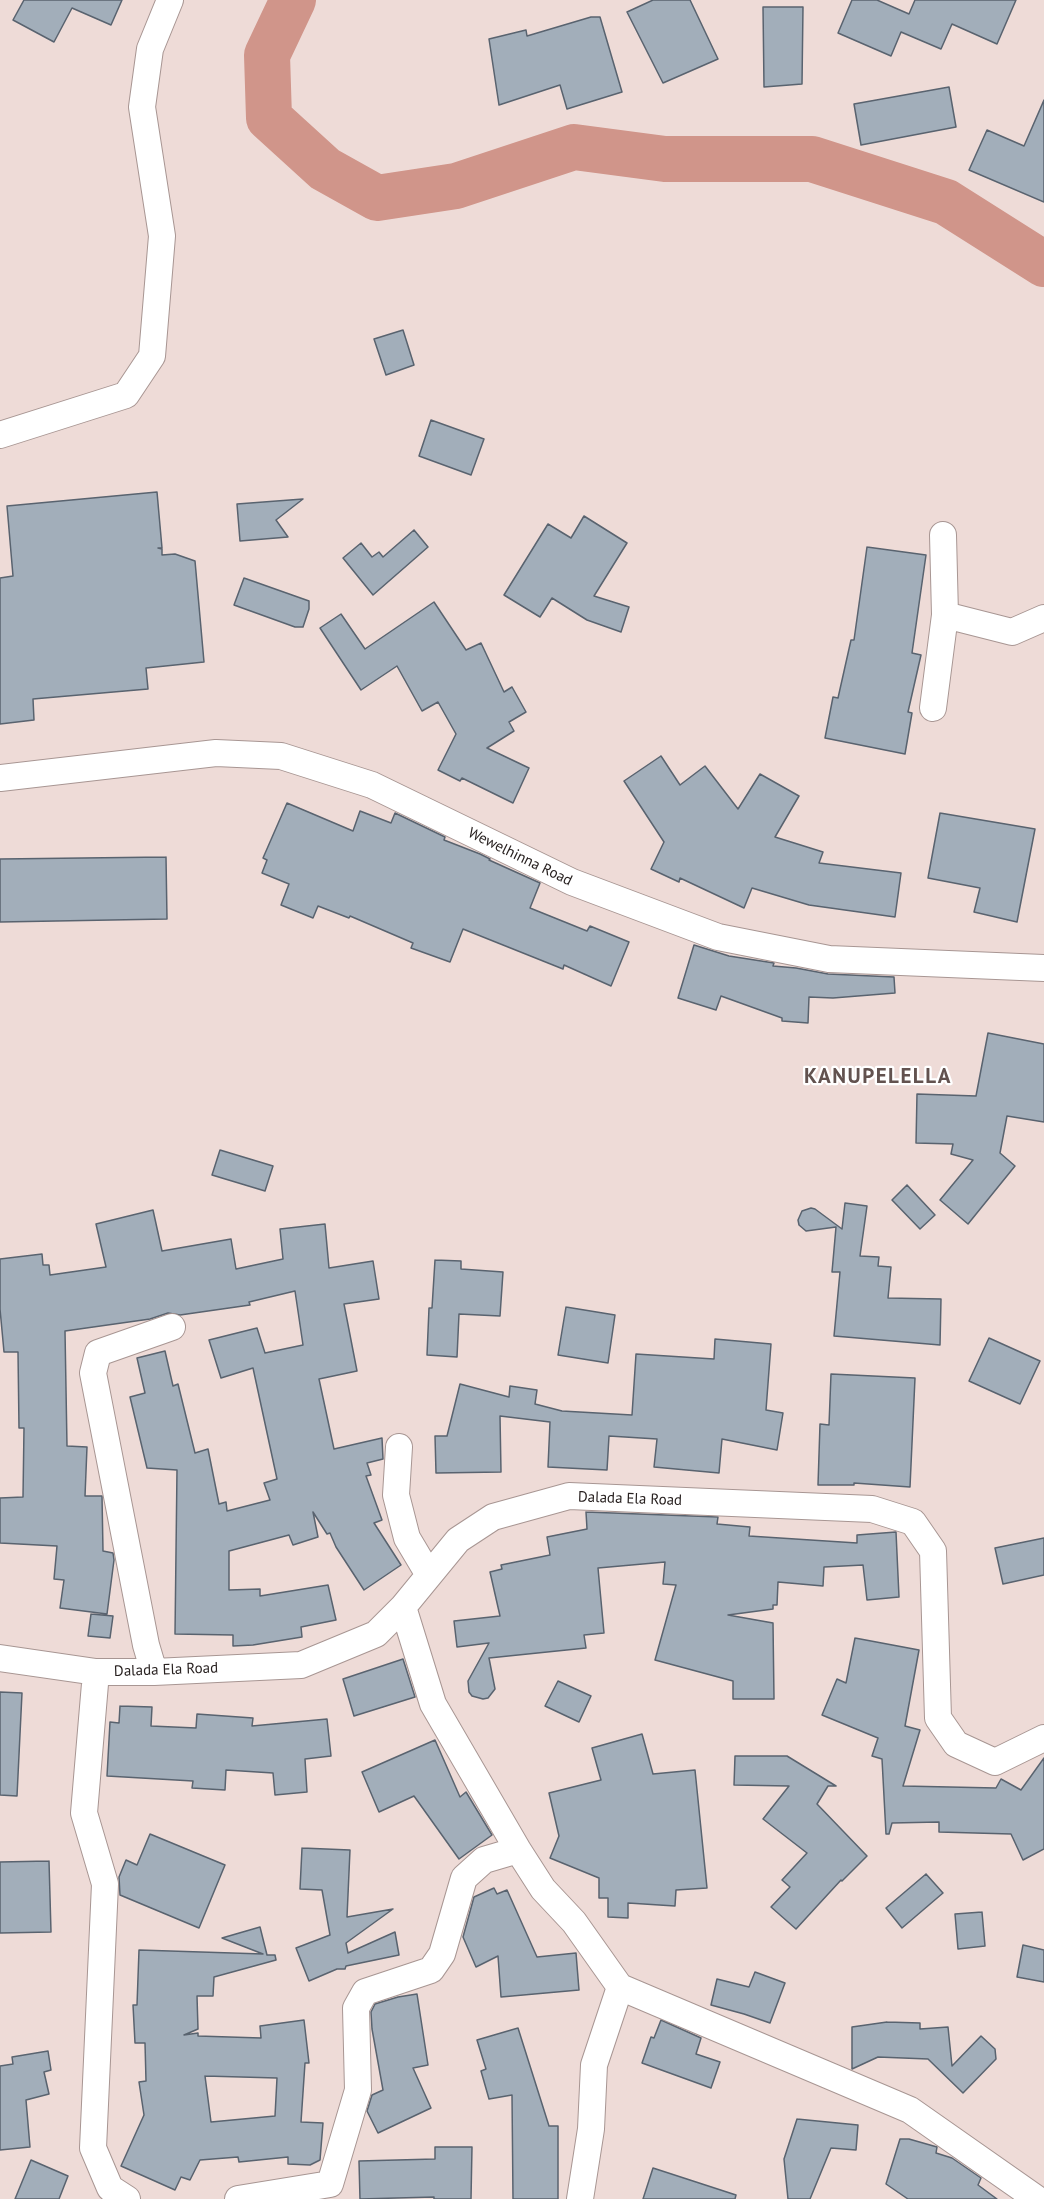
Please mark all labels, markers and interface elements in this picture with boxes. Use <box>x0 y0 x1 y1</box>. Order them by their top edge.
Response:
street label: Wewelhinna Road <box>465 824 575 890</box>
district label: KANUPELELLA <box>804 1064 952 1090</box>
street label: Dalada Ela Road <box>578 1488 682 1510</box>
street label: Dalada Ela Road <box>114 1659 218 1681</box>

